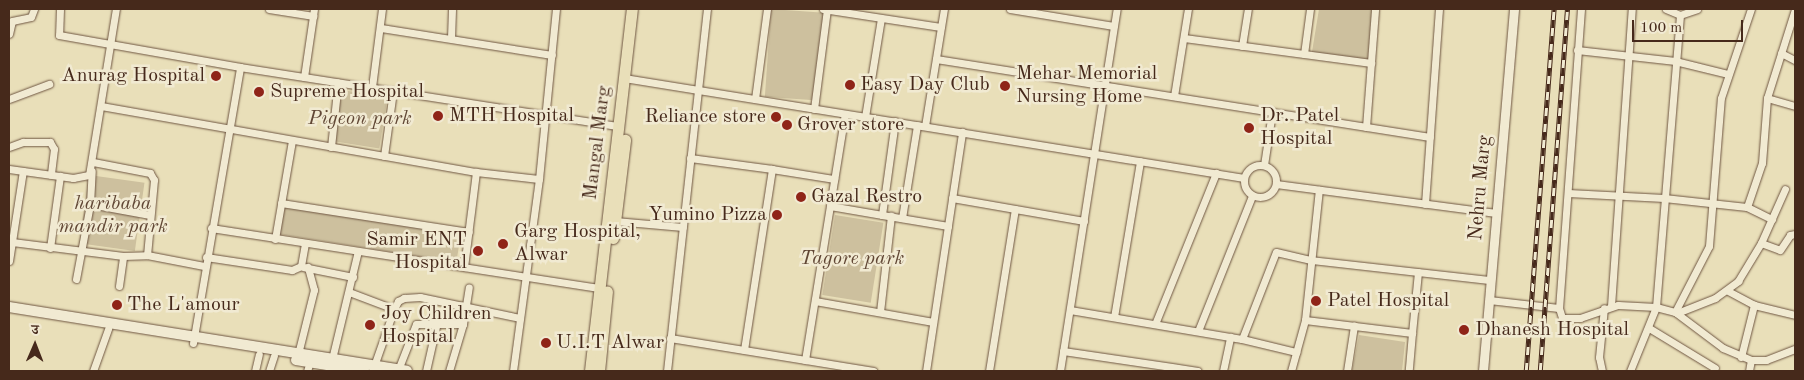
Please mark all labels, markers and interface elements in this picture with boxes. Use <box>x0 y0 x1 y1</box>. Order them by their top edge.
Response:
scale bar <box>1634 10 1745 42</box>
text: 100 m <box>1640 21 1682 36</box>
place label: Mehar Memorial Nursing Home <box>1016 62 1157 109</box>
place label: Anurag Hospital <box>61 64 205 88</box>
marker: Anurag Hospital <box>209 69 223 83</box>
place label: Easy Day Club <box>860 73 990 97</box>
marker: Easy Day Club <box>844 79 856 91</box>
marker: Mehar Memorial Nursing Home <box>998 79 1012 93</box>
place label: Supreme Hospital <box>270 80 424 104</box>
marker: Supreme Hospital <box>252 85 266 99</box>
street label: Mangal Marg <box>579 85 617 201</box>
place label: MTH Hospital <box>449 104 574 128</box>
place label: Dr. Patel Hospital <box>1260 104 1339 151</box>
place label: Reliance store <box>644 105 766 129</box>
park label: Pigeon park <box>308 107 412 131</box>
marker: MTH Hospital <box>431 109 445 123</box>
marker: Reliance store <box>770 111 782 123</box>
place label: Grover store <box>797 113 904 137</box>
marker: Grover store <box>781 119 793 131</box>
marker: Dr. Patel Hospital <box>1242 121 1256 135</box>
street label: Nehru Marg <box>1464 134 1498 242</box>
place label: Gazal Restro <box>811 185 922 209</box>
marker: Gazal Restro <box>795 191 807 203</box>
park label: haribaba mandir park <box>58 193 168 240</box>
place label: Yumino Pizza <box>648 203 767 227</box>
marker: Yumino Pizza <box>771 209 783 221</box>
place label: Garg Hospital, Alwar <box>514 220 641 267</box>
place label: Samir ENT Hospital <box>366 228 467 275</box>
marker: Garg Hospital, Alwar <box>496 237 510 251</box>
marker: Samir ENT Hospital <box>471 244 485 258</box>
park label: Tagore park <box>800 247 904 271</box>
place label: Patel Hospital <box>1327 289 1449 313</box>
place label: The L'amour <box>127 293 240 317</box>
marker: Patel Hospital <box>1309 294 1323 308</box>
marker: The L'amour <box>111 299 123 311</box>
place label: Joy Children Hospital <box>381 302 492 349</box>
marker: Joy Children Hospital <box>363 318 377 332</box>
place label: Dhanesh Hospital <box>1475 318 1629 342</box>
north arrow <box>10 320 60 370</box>
text: उ <box>32 323 39 337</box>
marker: Dhanesh Hospital <box>1457 323 1471 337</box>
place label: U.I.T Alwar <box>556 331 664 355</box>
marker: U.I.T Alwar <box>540 337 552 349</box>

